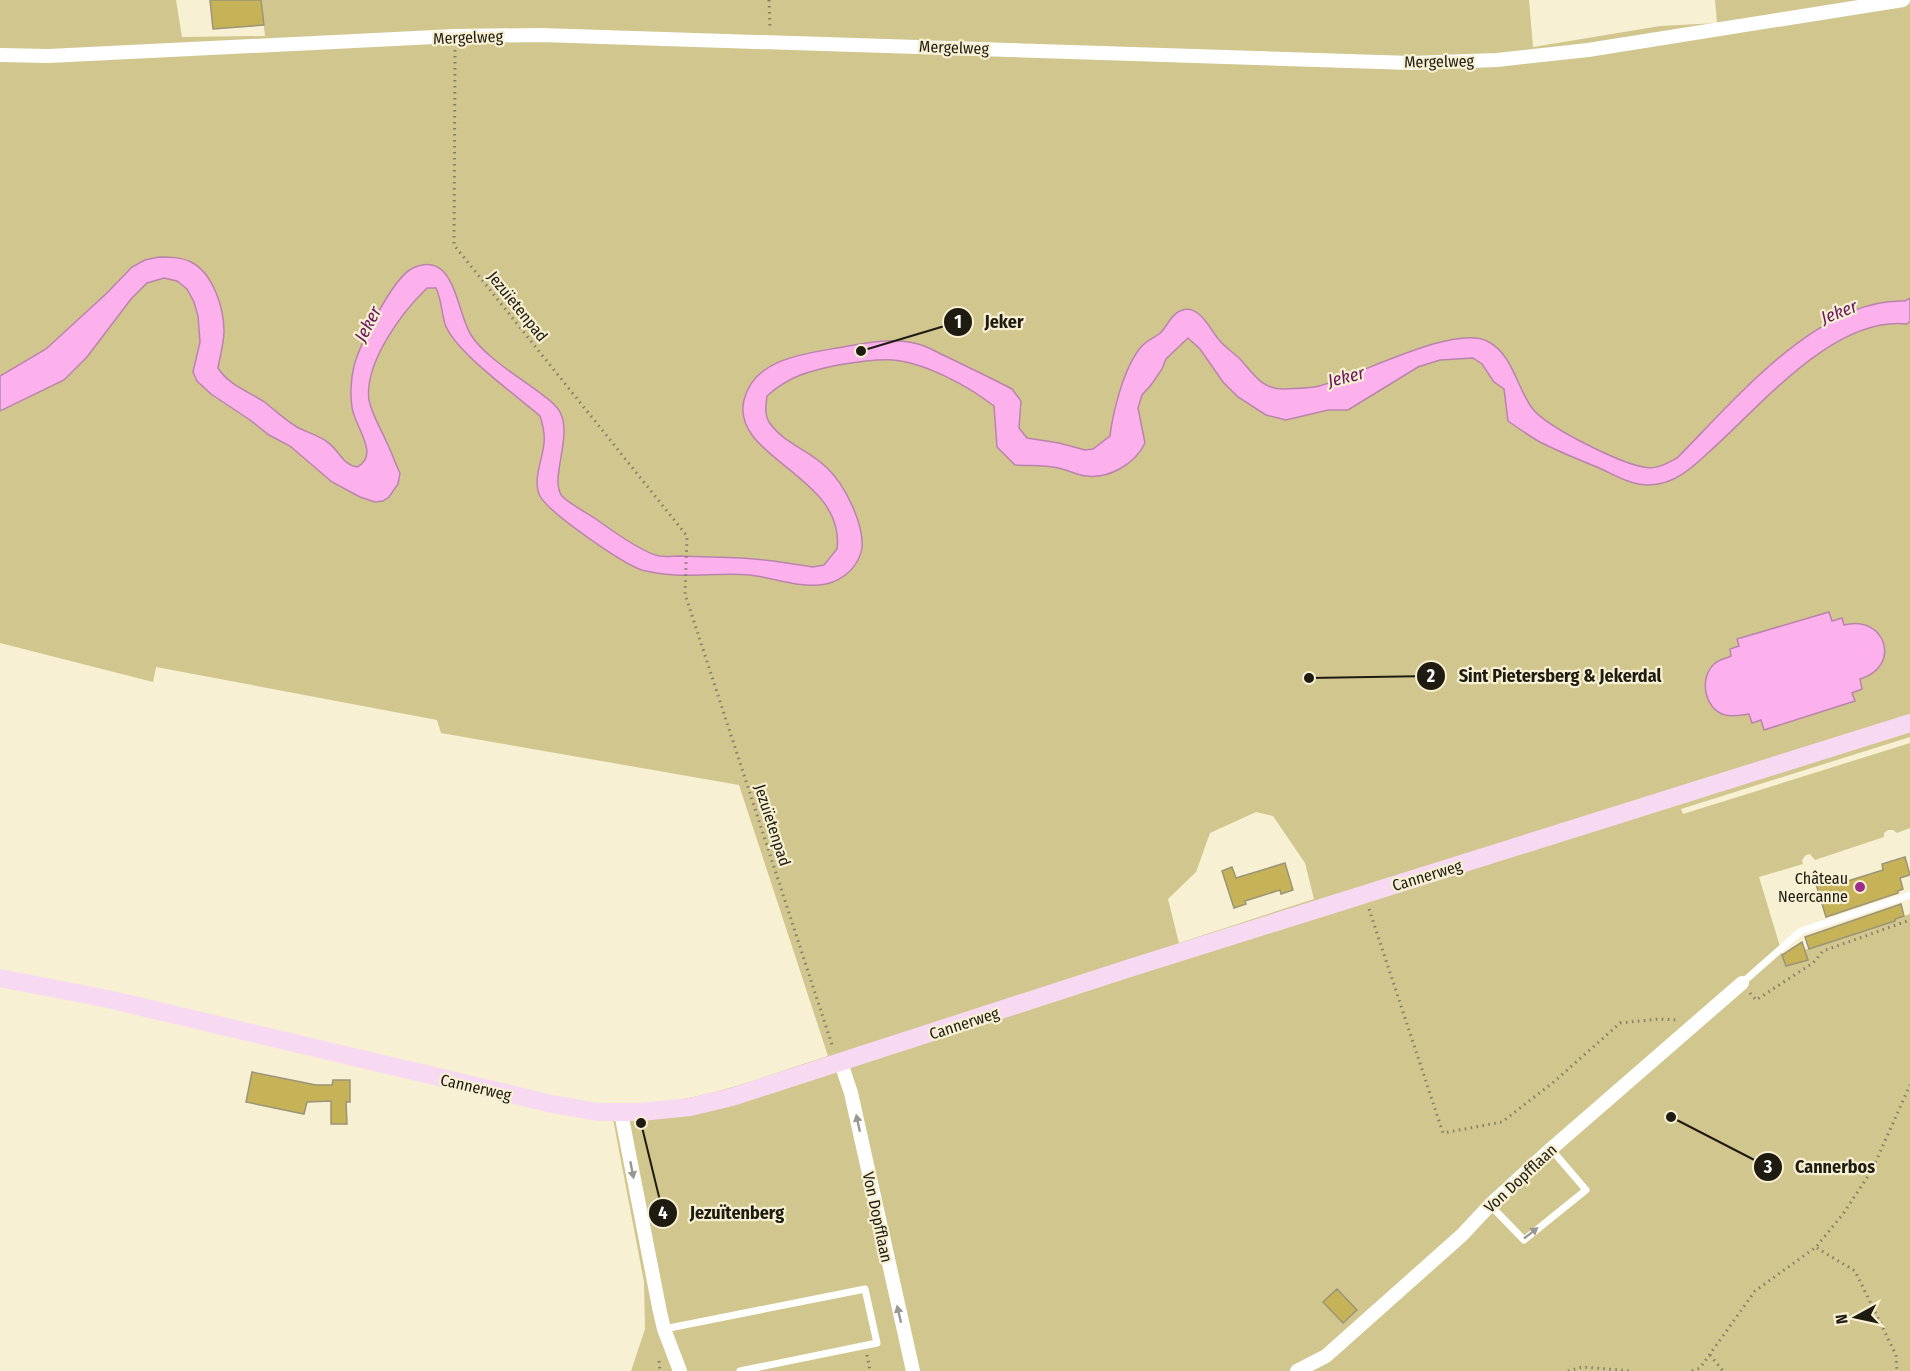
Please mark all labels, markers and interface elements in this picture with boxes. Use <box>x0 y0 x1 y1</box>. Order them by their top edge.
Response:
street label: Mergelweg <box>433 27 504 48</box>
street label: Mergelweg <box>919 37 990 58</box>
street label: Mergelweg <box>1404 51 1475 72</box>
street label: Jezuïetenpad <box>484 267 552 345</box>
water label: Jeker <box>1817 295 1861 329</box>
water label: Jeker <box>349 302 387 346</box>
callout: Jeker <box>943 304 1036 340</box>
text: 1 <box>954 311 962 333</box>
text: Jeker <box>984 311 1024 333</box>
water label: Jeker <box>1324 362 1367 392</box>
callout: Sint Pietersberg & Jekerdal <box>1416 658 1673 694</box>
text: 2 <box>1426 665 1435 687</box>
text: Sint Pietersberg & Jekerdal <box>1459 665 1661 687</box>
street label: Jezuïetenpad <box>750 782 795 868</box>
street label: Cannerweg <box>1390 856 1465 895</box>
place label: Château Neercanne <box>1778 869 1848 906</box>
marker: Château Neercanne <box>1853 880 1867 894</box>
street label: Cannerweg <box>927 1003 1002 1044</box>
street label: Cannerweg <box>439 1070 514 1105</box>
one-way arrow <box>853 1114 862 1133</box>
street label: Von Dopfflaan <box>1480 1140 1561 1217</box>
callout: Cannerbos <box>1753 1149 1887 1185</box>
text: 3 <box>1763 1156 1773 1178</box>
text: Cannerbos <box>1795 1156 1875 1178</box>
one-way arrow <box>628 1161 637 1180</box>
street label: Von Dopfflaan <box>859 1170 896 1264</box>
callout: Jezuïtenberg <box>648 1195 796 1231</box>
text: 4 <box>658 1202 668 1224</box>
text: Jezuïtenberg <box>689 1202 784 1224</box>
one-way arrow <box>1524 1228 1539 1240</box>
north arrow <box>1826 1287 1886 1347</box>
one-way arrow <box>894 1305 904 1323</box>
text: N <box>1832 1313 1852 1325</box>

